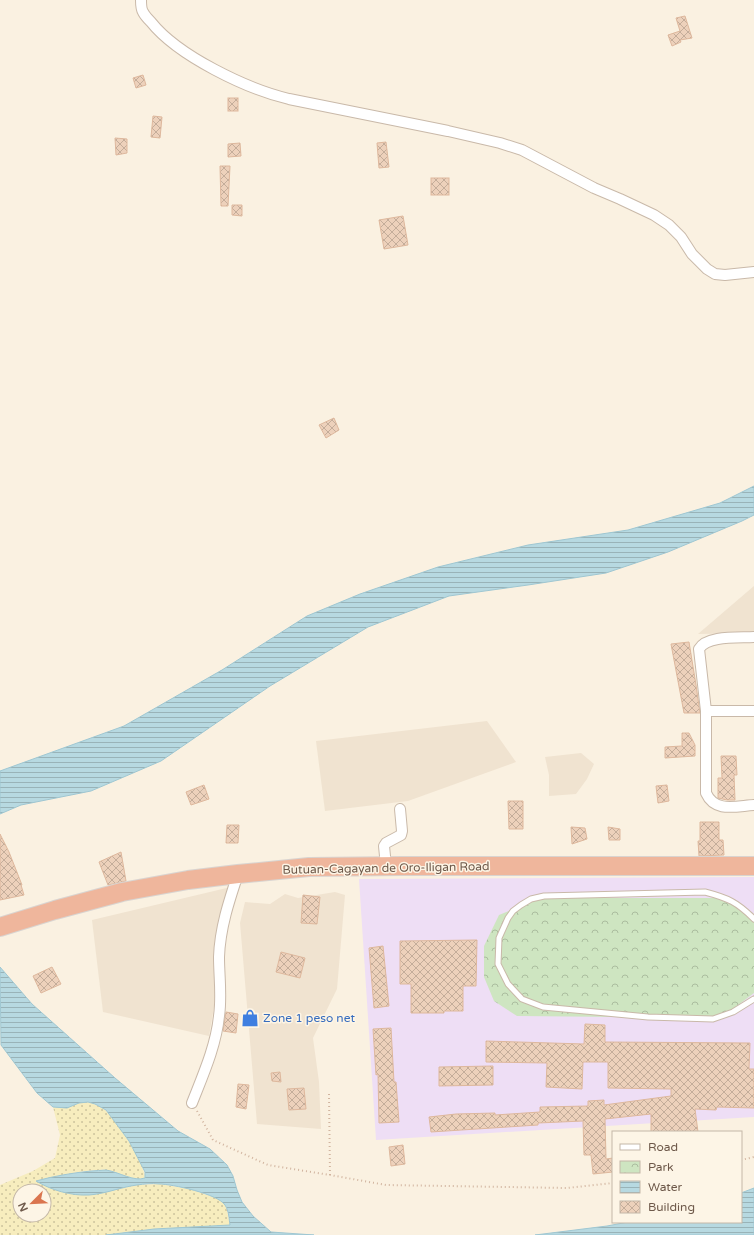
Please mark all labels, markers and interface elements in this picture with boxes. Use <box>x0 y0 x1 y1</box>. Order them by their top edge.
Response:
street label: Butuan-Cagayan de Oro-Iligan Road <box>282 859 490 877</box>
shop icon: Zone 1 peso net <box>240 1008 260 1028</box>
place label: Zone 1 peso net <box>263 1011 355 1025</box>
legend <box>612 1131 742 1223</box>
text: Road <box>648 1140 678 1154</box>
text: Park <box>648 1160 674 1174</box>
text: Water <box>648 1180 683 1194</box>
north arrow <box>12 1183 52 1223</box>
text: N <box>16 1200 31 1214</box>
text: Building <box>648 1200 695 1214</box>

